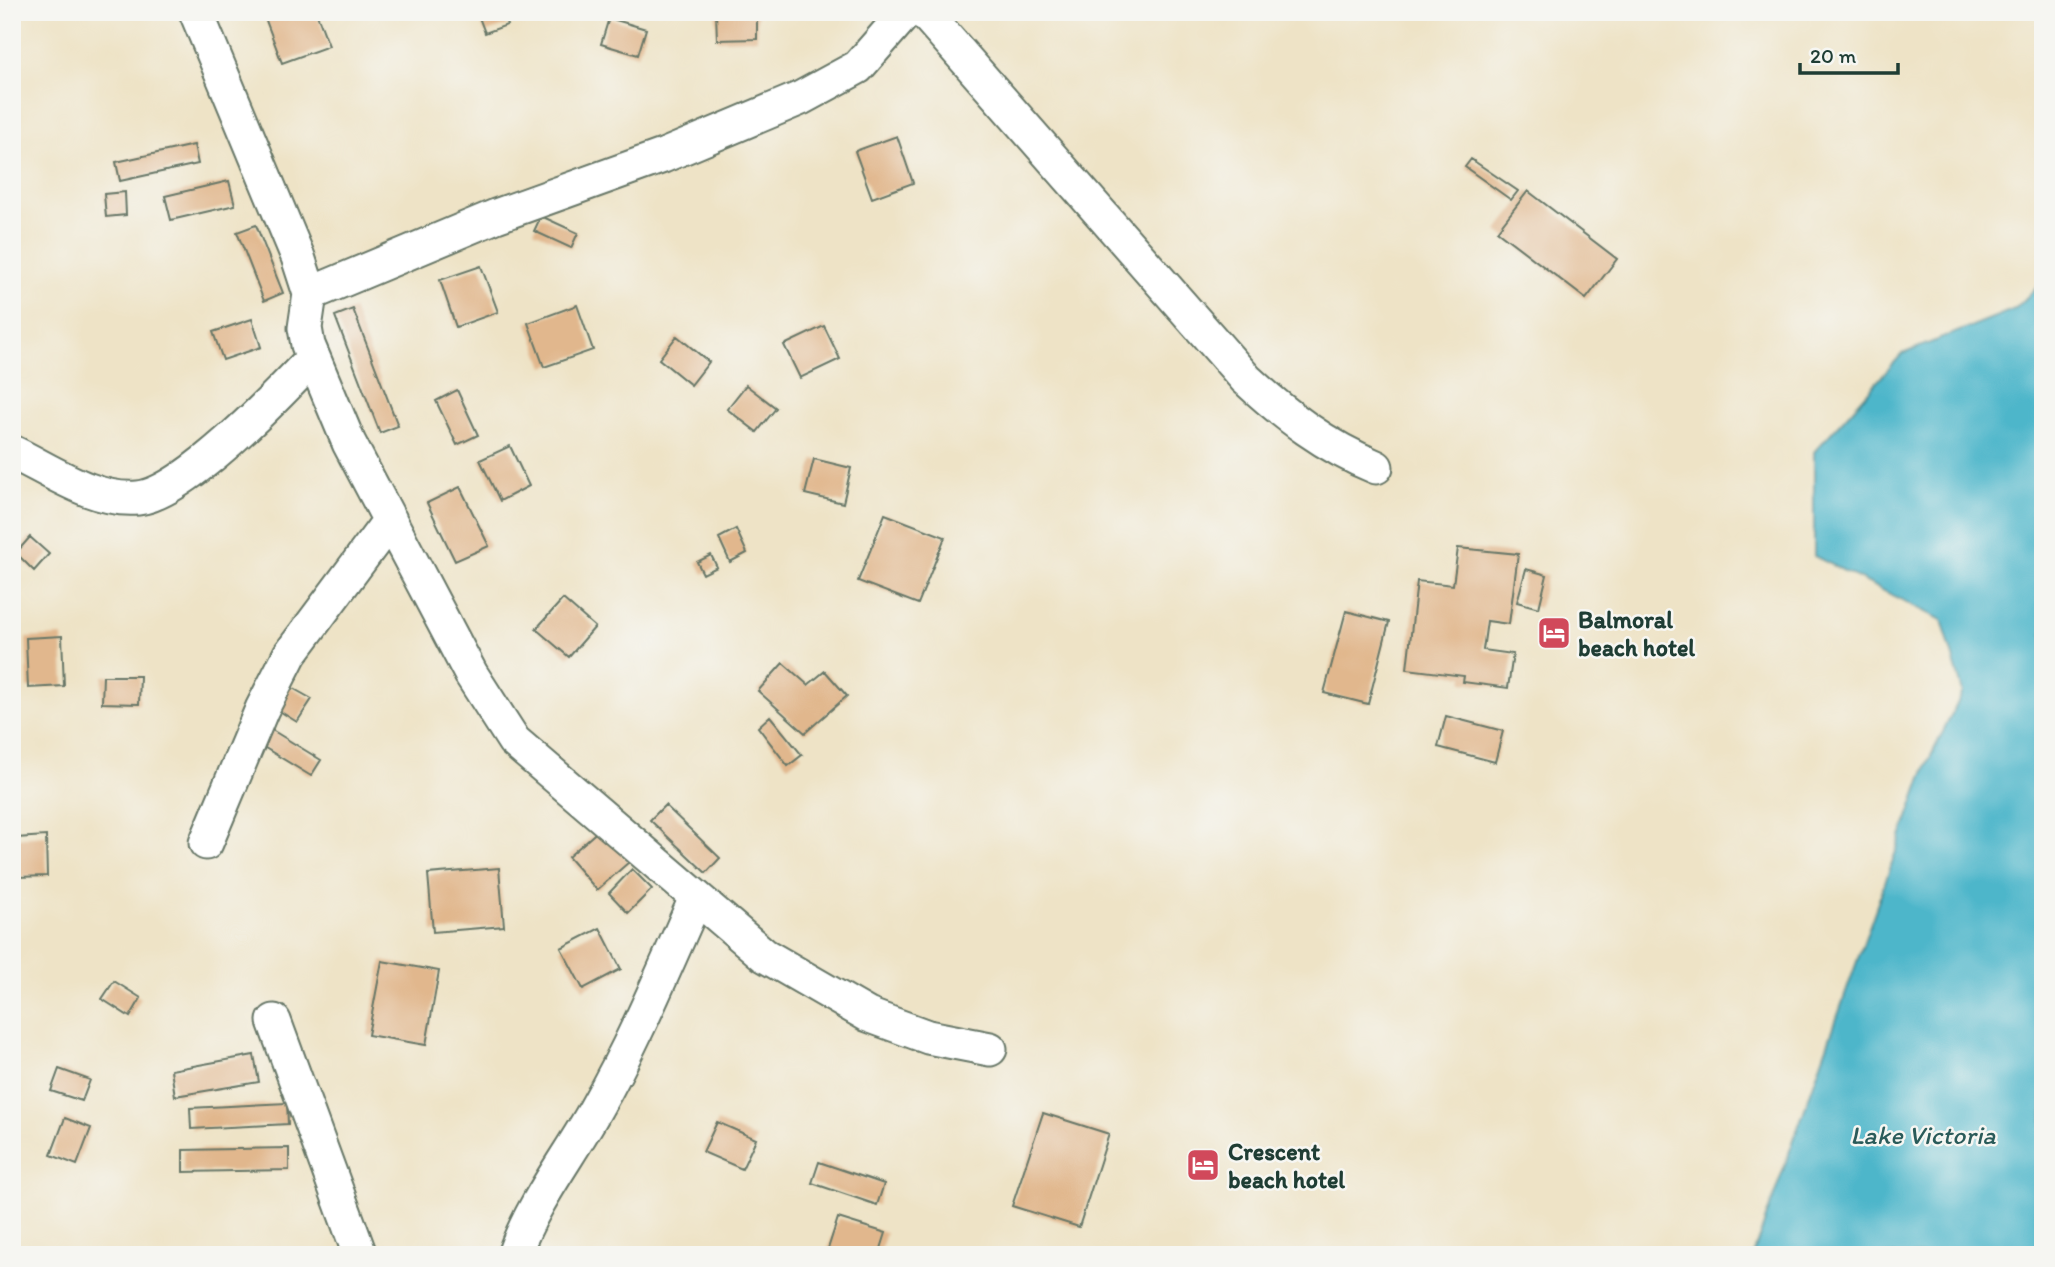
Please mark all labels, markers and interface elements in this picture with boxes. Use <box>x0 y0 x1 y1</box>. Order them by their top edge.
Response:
scale bar <box>1800 32 1898 76</box>
text: 20 m <box>1810 43 1857 68</box>
place label: Balmoral beach hotel <box>1578 605 1695 662</box>
hotel icon: Balmoral beach hotel <box>1535 614 1573 652</box>
water label: Lake Victoria <box>1850 1119 1996 1151</box>
place label: Crescent beach hotel <box>1228 1137 1345 1194</box>
hotel icon: Crescent beach hotel <box>1184 1146 1222 1184</box>

